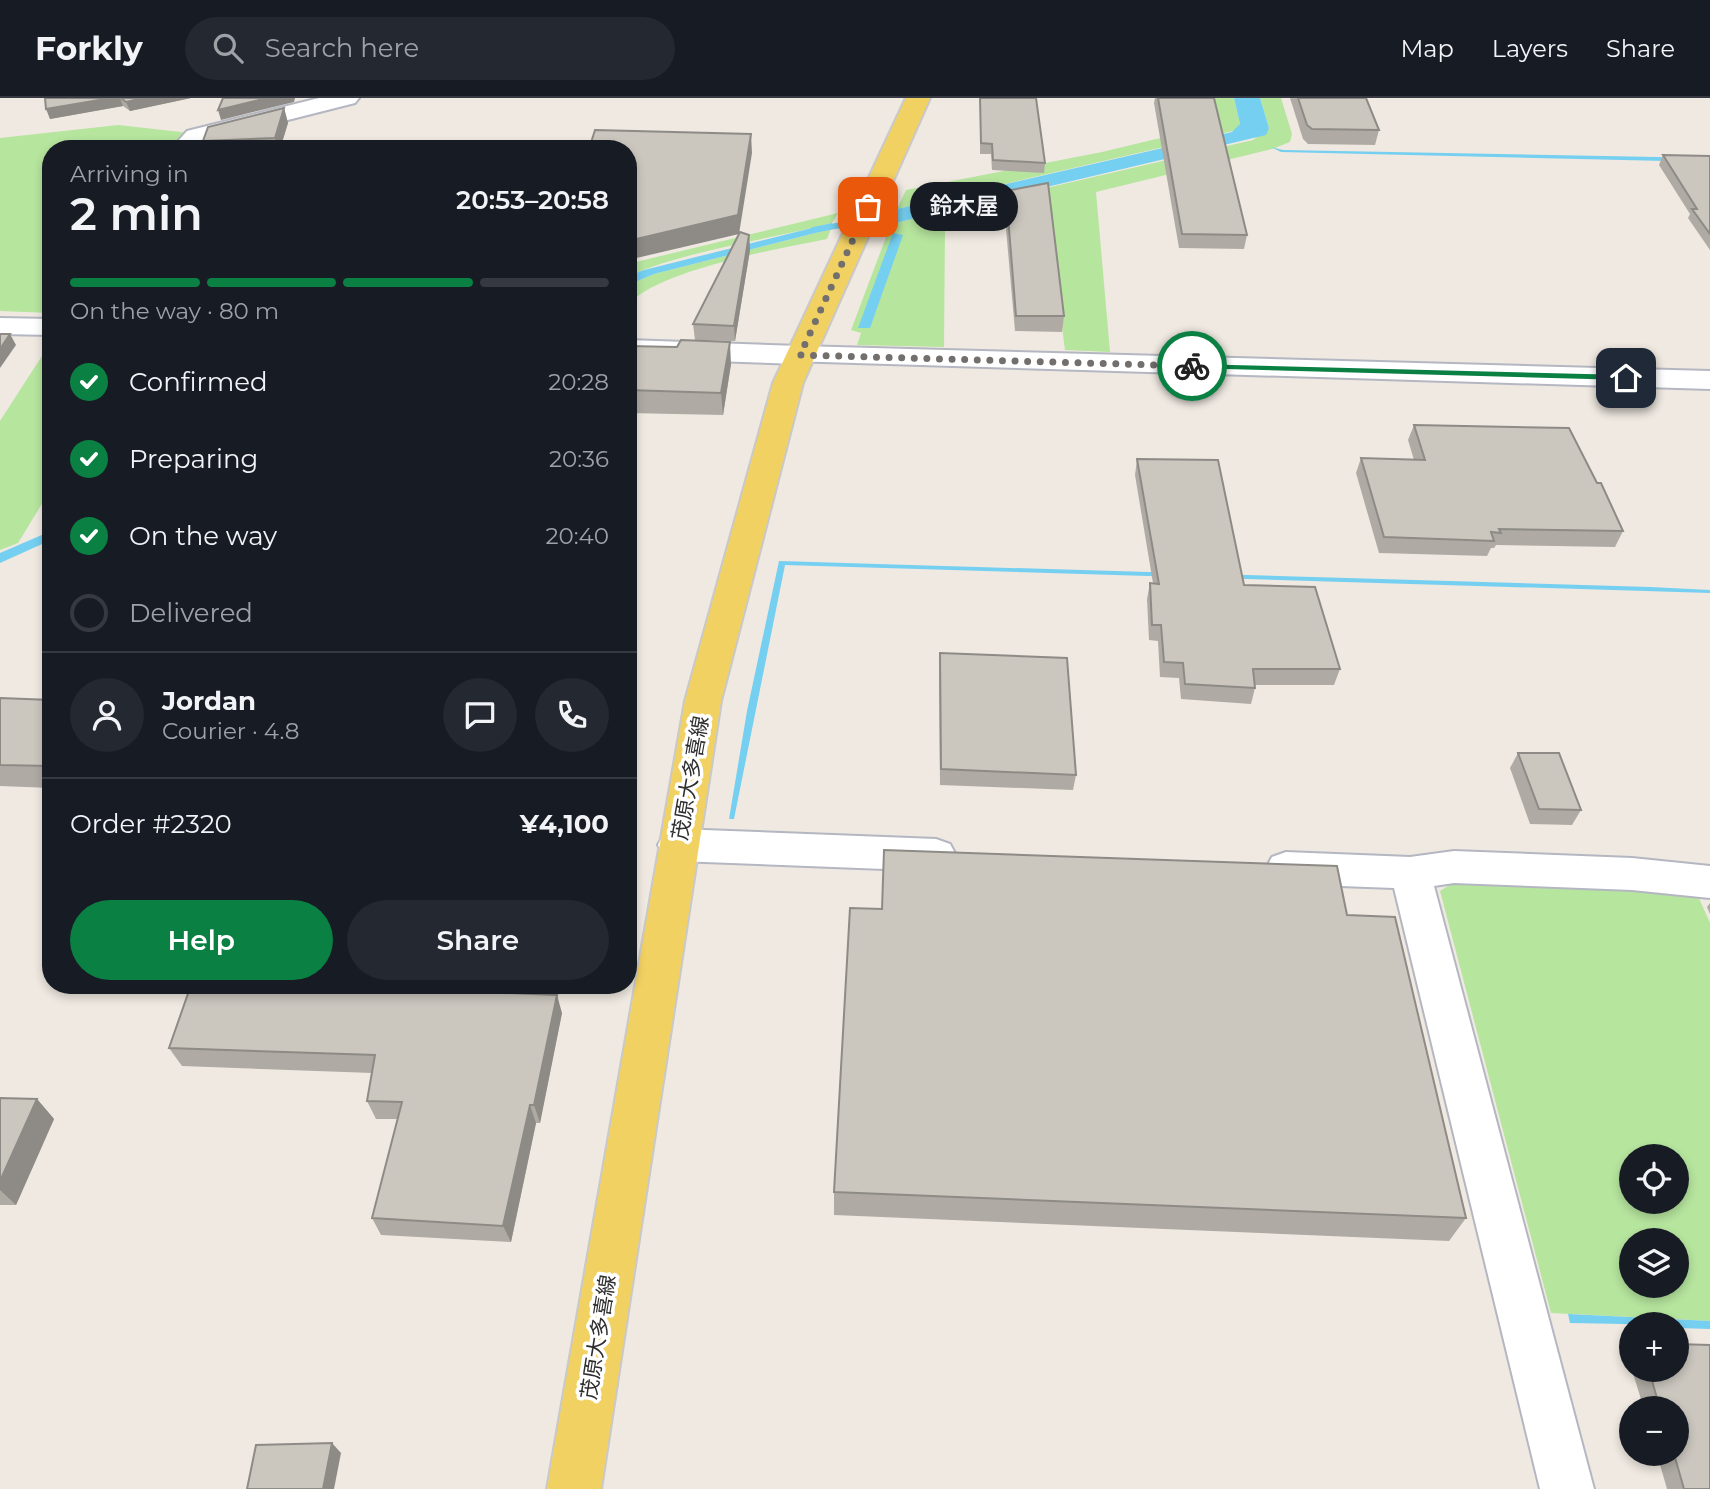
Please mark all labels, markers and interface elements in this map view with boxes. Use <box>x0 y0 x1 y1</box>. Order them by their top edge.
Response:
search box <box>185 17 675 80</box>
text: Forkly <box>35 28 143 68</box>
icon: search <box>209 29 247 67</box>
text: Search here <box>265 32 419 64</box>
text: Map <box>1400 34 1454 63</box>
text: Layers <box>1492 34 1568 63</box>
text: Share <box>1606 34 1675 63</box>
text: Arriving in <box>70 160 189 188</box>
pin <box>838 177 898 237</box>
callout: 鈴木屋 <box>910 182 1018 232</box>
text: 20:53–20:58 <box>456 184 609 216</box>
text: 2 min <box>70 185 203 242</box>
icon: bag <box>849 188 887 226</box>
text: 鈴木屋 <box>930 192 999 220</box>
text: On the way · 80 m <box>70 297 279 325</box>
courier <box>1157 331 1227 401</box>
icon: bike <box>1173 347 1211 385</box>
pin <box>1596 348 1656 408</box>
icon: home <box>1607 359 1645 397</box>
icon: check <box>70 363 108 401</box>
text: Confirmed <box>129 366 268 398</box>
text: 20:28 <box>548 368 609 396</box>
icon: check <box>70 440 108 478</box>
text: Preparing <box>129 443 258 475</box>
text: 20:36 <box>549 445 609 473</box>
icon: check <box>70 517 108 555</box>
text: On the way <box>129 520 277 552</box>
text: 20:40 <box>545 522 609 550</box>
text: Delivered <box>129 597 253 629</box>
button: person <box>70 678 144 752</box>
button: chat <box>443 678 517 752</box>
button: phone <box>535 678 609 752</box>
text: Jordan <box>162 685 256 717</box>
street label: 茂原大多喜線 <box>667 714 713 842</box>
text: Courier · 4.8 <box>162 717 299 745</box>
text: Order #2320 <box>70 808 232 840</box>
text: ¥4,100 <box>520 808 609 840</box>
button: Help <box>70 900 333 980</box>
button: Share <box>347 900 609 980</box>
map controls <box>1619 1144 1689 1466</box>
button: locate <box>1619 1144 1689 1214</box>
button: layers <box>1619 1228 1689 1298</box>
street label: 茂原大多喜線 <box>576 1273 620 1401</box>
button: + <box>1619 1312 1689 1382</box>
button: − <box>1619 1396 1689 1466</box>

